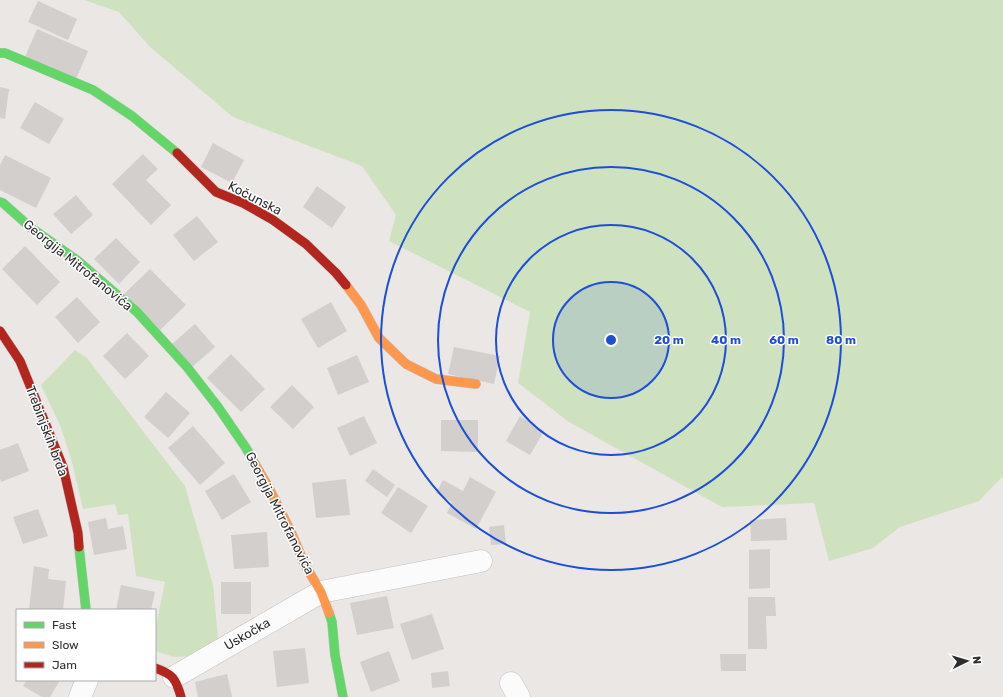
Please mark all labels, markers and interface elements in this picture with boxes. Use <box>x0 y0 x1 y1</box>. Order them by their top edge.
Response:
street label: Kočunska <box>226 178 284 218</box>
street label: Georgija Mitrofanovića <box>20 217 135 314</box>
centre of rings <box>604 333 618 347</box>
text: 20 m <box>654 333 684 347</box>
text: 40 m <box>711 333 741 347</box>
text: 60 m <box>769 333 799 347</box>
text: 80 m <box>826 333 856 347</box>
street label: Trebinjskih brda <box>23 384 71 478</box>
street label: Georgija Mitrofanovića <box>242 449 317 577</box>
legend <box>16 609 156 681</box>
street label: Uskočka <box>221 615 273 653</box>
text: Fast <box>52 618 76 632</box>
text: Slow <box>52 638 79 652</box>
north arrow <box>947 641 987 681</box>
text: N <box>970 656 983 665</box>
text: Jam <box>52 658 77 672</box>

